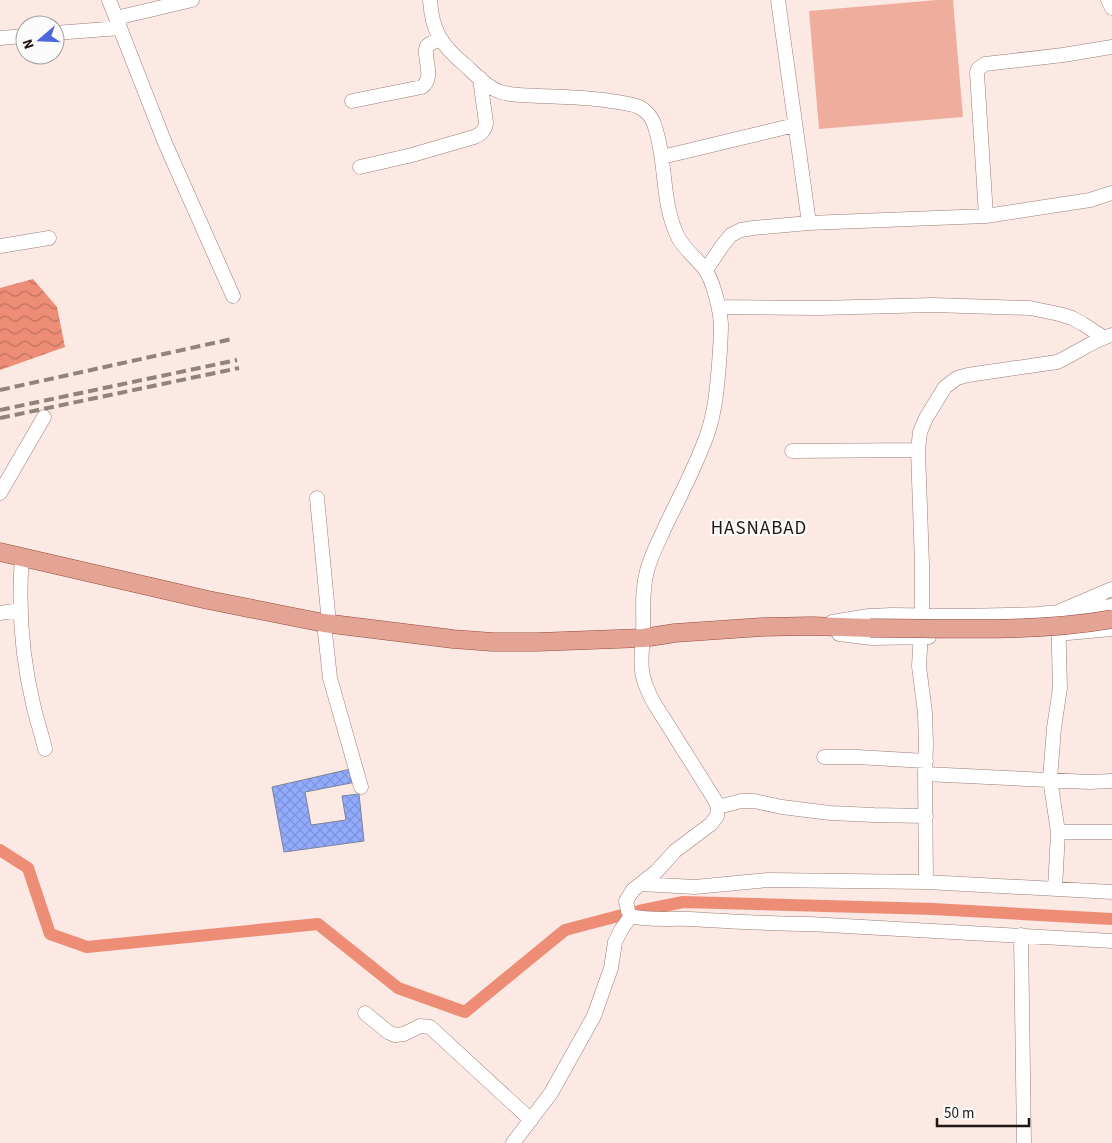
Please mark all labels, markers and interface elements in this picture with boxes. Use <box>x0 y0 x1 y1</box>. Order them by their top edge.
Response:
north arrow <box>15 15 65 65</box>
text: N <box>18 36 40 52</box>
district label: HASNABAD <box>711 515 807 542</box>
scale bar <box>937 1096 1030 1128</box>
text: 50 m <box>944 1103 974 1124</box>

